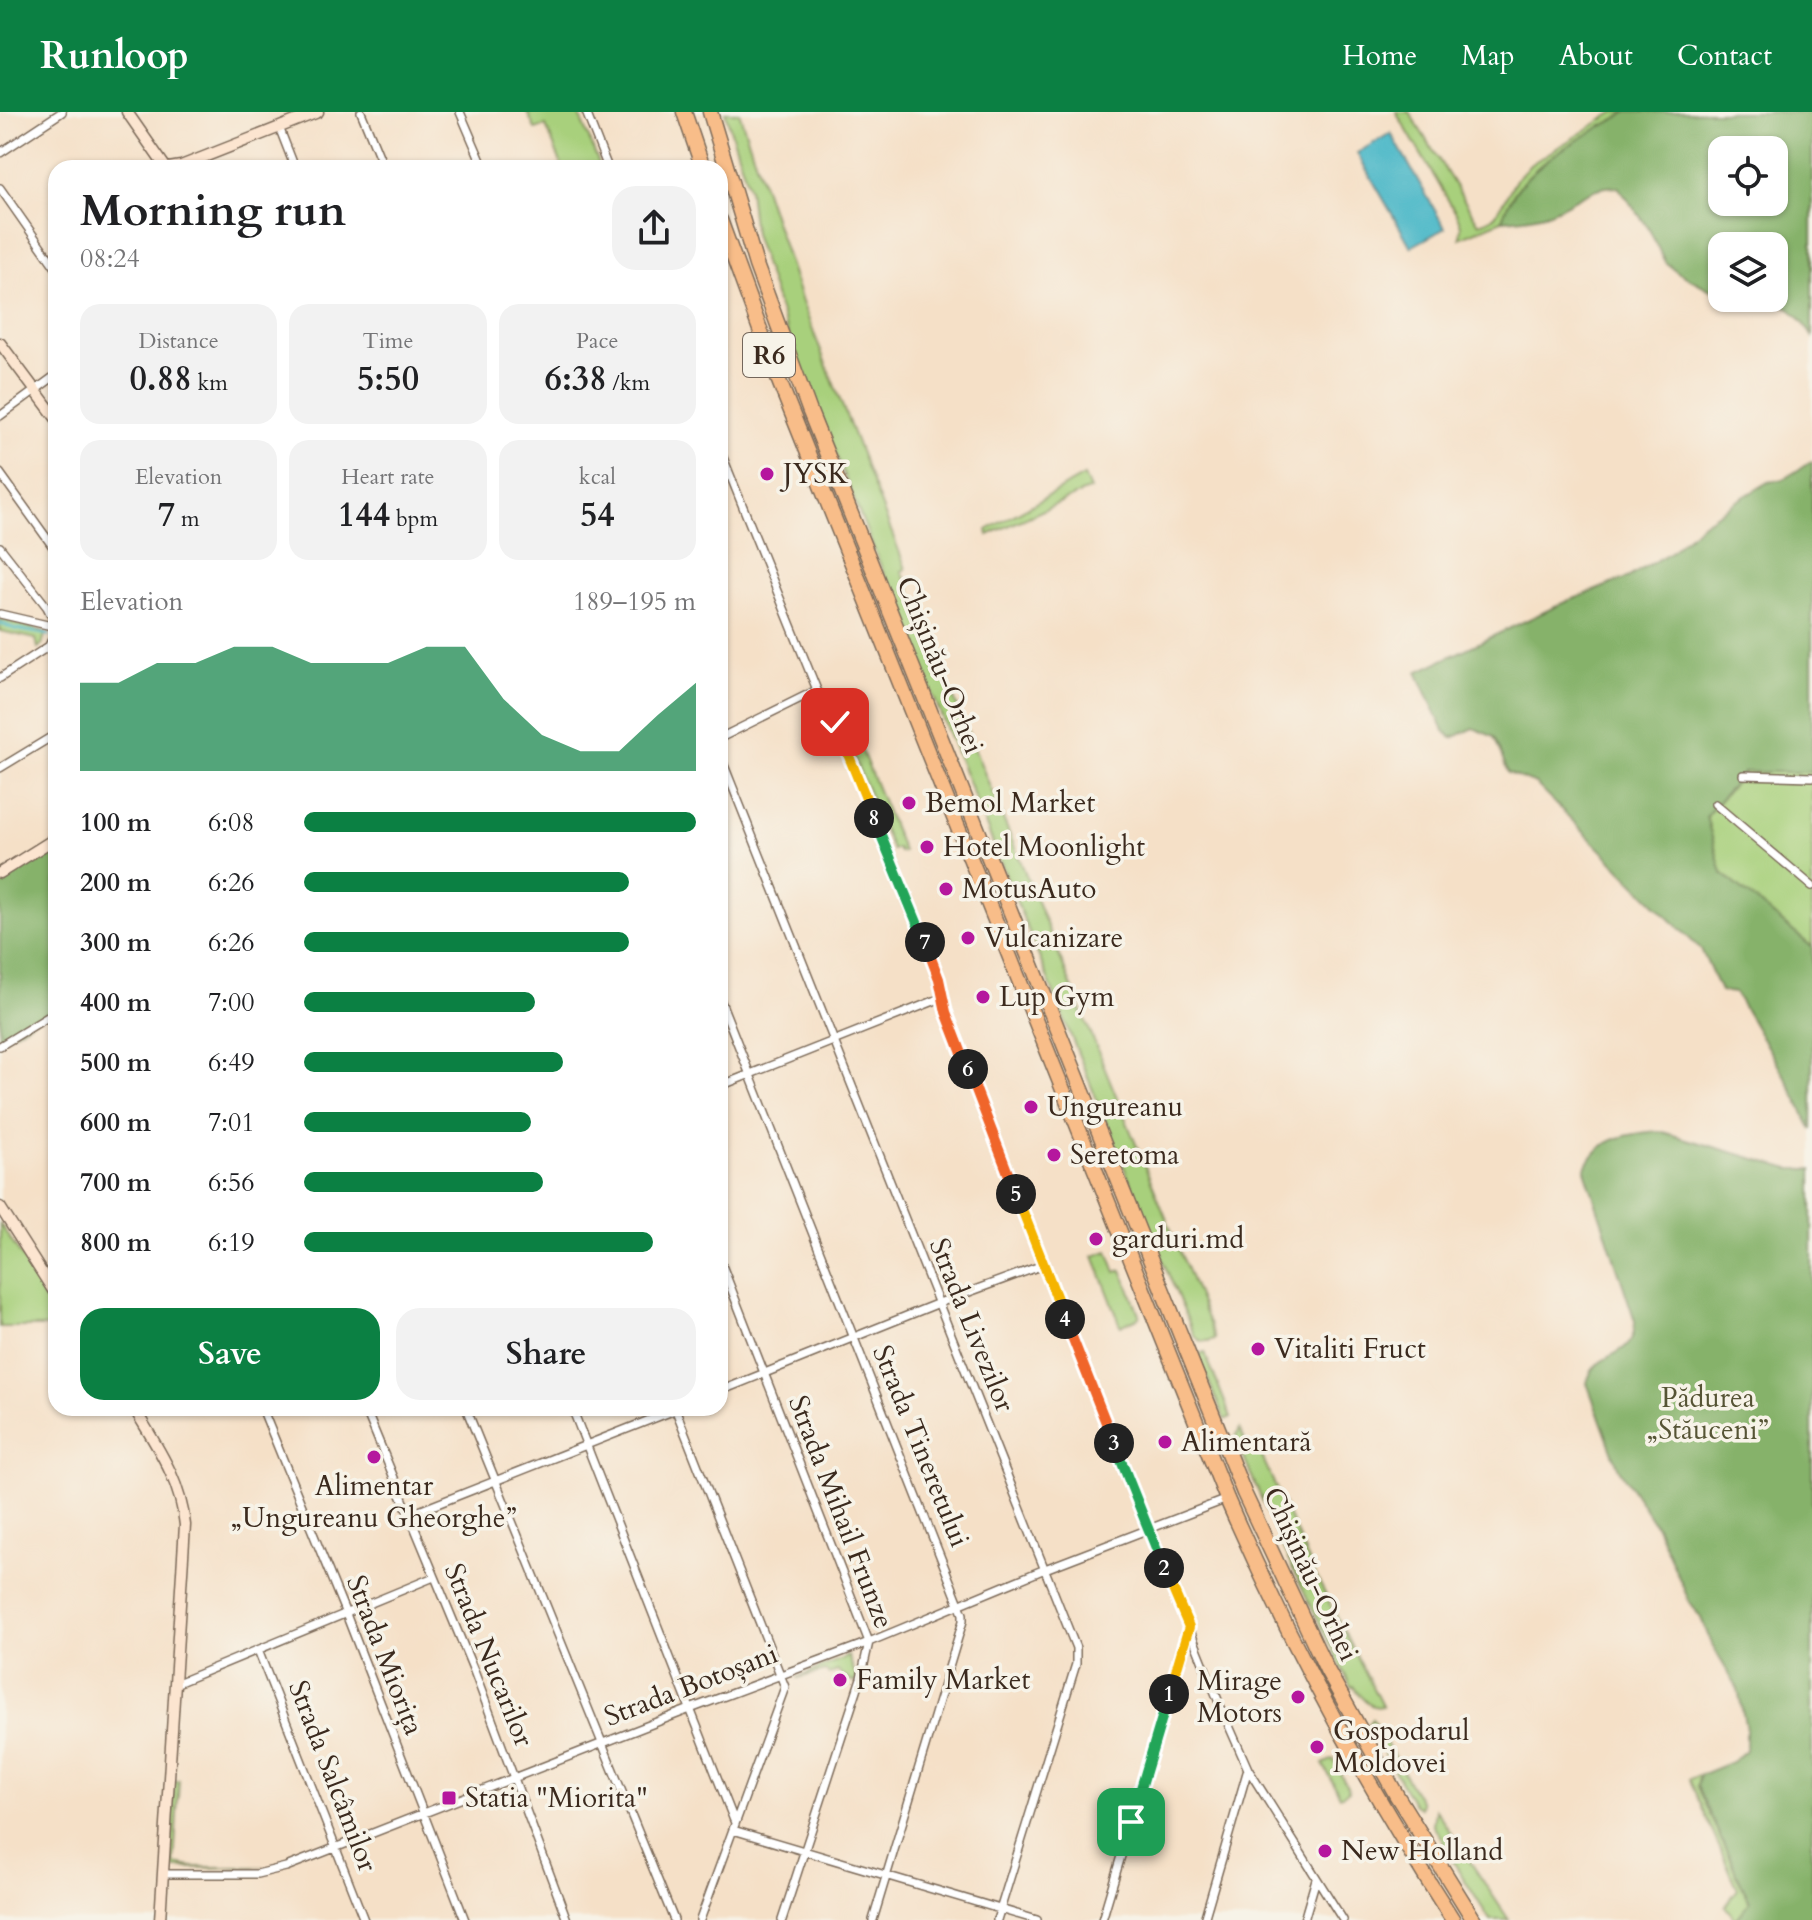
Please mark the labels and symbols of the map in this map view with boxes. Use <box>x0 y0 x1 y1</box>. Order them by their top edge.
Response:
road number: R6 <box>743 333 795 377</box>
place label: JYSK <box>779 455 848 493</box>
marker: JYSK <box>758 465 776 483</box>
street label: Chișinău-Orhei <box>887 571 993 759</box>
pin <box>801 688 869 756</box>
place label: Bemol Market <box>925 784 1096 822</box>
marker: Bemol Market <box>900 794 918 812</box>
pin: 8 <box>854 798 894 838</box>
place label: Hotel Moonlight <box>943 828 1145 866</box>
marker: Hotel Moonlight <box>918 838 936 856</box>
place label: MotusAuto <box>962 870 1096 908</box>
marker: MotusAuto <box>937 880 955 898</box>
place label: Vulcanizare <box>984 919 1123 957</box>
pin: 7 <box>905 922 945 962</box>
marker: Vulcanizare <box>959 929 977 947</box>
place label: Lup Gym <box>999 978 1115 1016</box>
marker: Lup Gym <box>974 988 992 1006</box>
pin: 6 <box>948 1049 988 1089</box>
place label: Ungureanu <box>1047 1088 1183 1126</box>
marker: Ungureanu <box>1022 1098 1040 1116</box>
place label: Seretoma <box>1070 1136 1179 1174</box>
marker: Seretoma <box>1045 1146 1063 1164</box>
pin: 5 <box>996 1174 1036 1214</box>
place label: garduri.md <box>1112 1220 1244 1258</box>
marker: garduri.md <box>1087 1230 1105 1248</box>
street label: Strada Livezilor <box>920 1232 1024 1418</box>
pin: 4 <box>1045 1299 1085 1339</box>
place label: Vitaliti Fruct <box>1274 1330 1426 1368</box>
street label: Strada Tineretului <box>863 1340 979 1553</box>
marker: Vitaliti Fruct <box>1249 1340 1267 1358</box>
park label: Pădurea „Stăuceni” <box>1647 1379 1769 1449</box>
street label: Strada Mihail Frunze <box>779 1390 903 1634</box>
pin: 3 <box>1094 1423 1134 1463</box>
place label: Alimentară <box>1181 1423 1311 1461</box>
marker: Alimentară <box>1156 1433 1174 1451</box>
marker: Alimentar „Ungureanu Gheorghe” <box>365 1448 383 1466</box>
place label: Alimentar „Ungureanu Gheorghe” <box>232 1467 516 1537</box>
street label: Chișinău-Orhei <box>1254 1481 1368 1667</box>
pin: 2 <box>1144 1548 1184 1588</box>
street label: Strada Nucarilor <box>435 1558 543 1753</box>
street label: Strada Miorița <box>337 1570 433 1740</box>
street label: Strada Botoșani <box>599 1634 783 1736</box>
place label: Family Market <box>856 1661 1030 1699</box>
place label: Mirage Motors <box>1197 1662 1282 1732</box>
marker: Family Market <box>831 1671 849 1689</box>
pin: 1 <box>1149 1674 1189 1714</box>
street label: Strada Salcâmilor <box>279 1675 387 1878</box>
marker: Mirage Motors <box>1289 1688 1307 1706</box>
place label: Gospodarul Moldovei <box>1333 1712 1469 1782</box>
marker: Gospodarul Moldovei <box>1308 1738 1326 1756</box>
place label: Statia "Miorita" <box>465 1779 648 1817</box>
pin <box>1097 1788 1165 1856</box>
marker: Statia "Miorita" <box>440 1789 458 1807</box>
place label: New Holland <box>1341 1832 1503 1870</box>
marker: New Holland <box>1316 1842 1334 1860</box>

